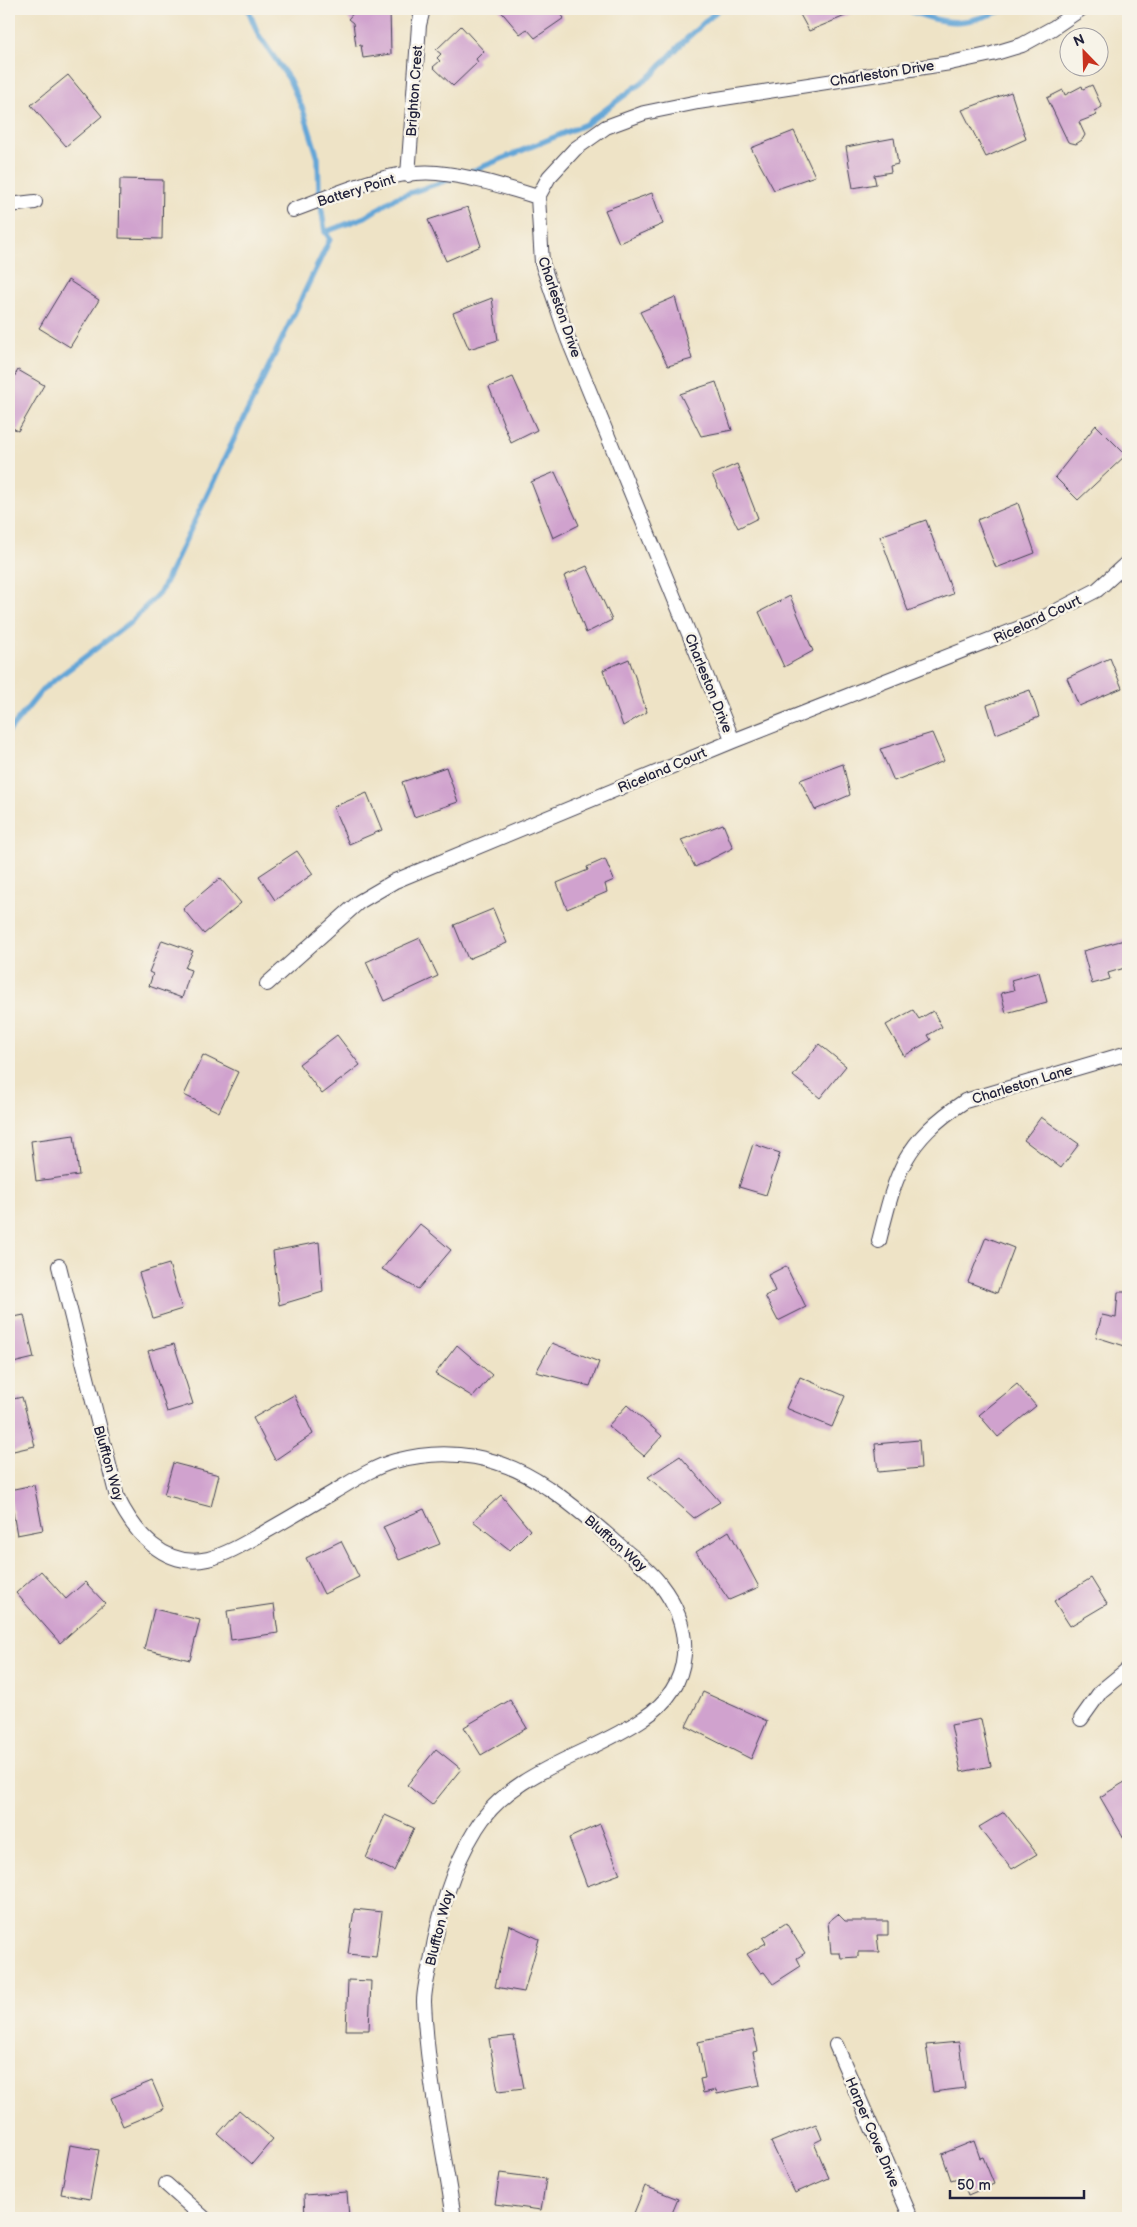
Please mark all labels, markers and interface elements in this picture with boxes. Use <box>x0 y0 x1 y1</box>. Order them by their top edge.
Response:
north arrow <box>1060 28 1110 78</box>
text: N <box>1071 31 1087 50</box>
street label: Brighton Crest <box>403 44 426 137</box>
street label: Charleston Drive <box>829 57 935 90</box>
street label: Battery Point <box>315 170 398 210</box>
street label: Charleston Drive <box>534 255 585 360</box>
street label: Riceland Court <box>991 591 1084 647</box>
street label: Charleston Drive <box>681 631 736 735</box>
street label: Riceland Court <box>615 744 710 797</box>
street label: Charleston Lane <box>970 1061 1074 1108</box>
street label: Bluffton Way <box>90 1424 128 1503</box>
street label: Bluffton Way <box>581 1512 651 1576</box>
street label: Bluffton Way <box>422 1888 457 1968</box>
street label: Harper Cove Drive <box>842 2075 903 2190</box>
scale bar <box>950 2167 1083 2199</box>
text: 50 m <box>957 2176 991 2195</box>

